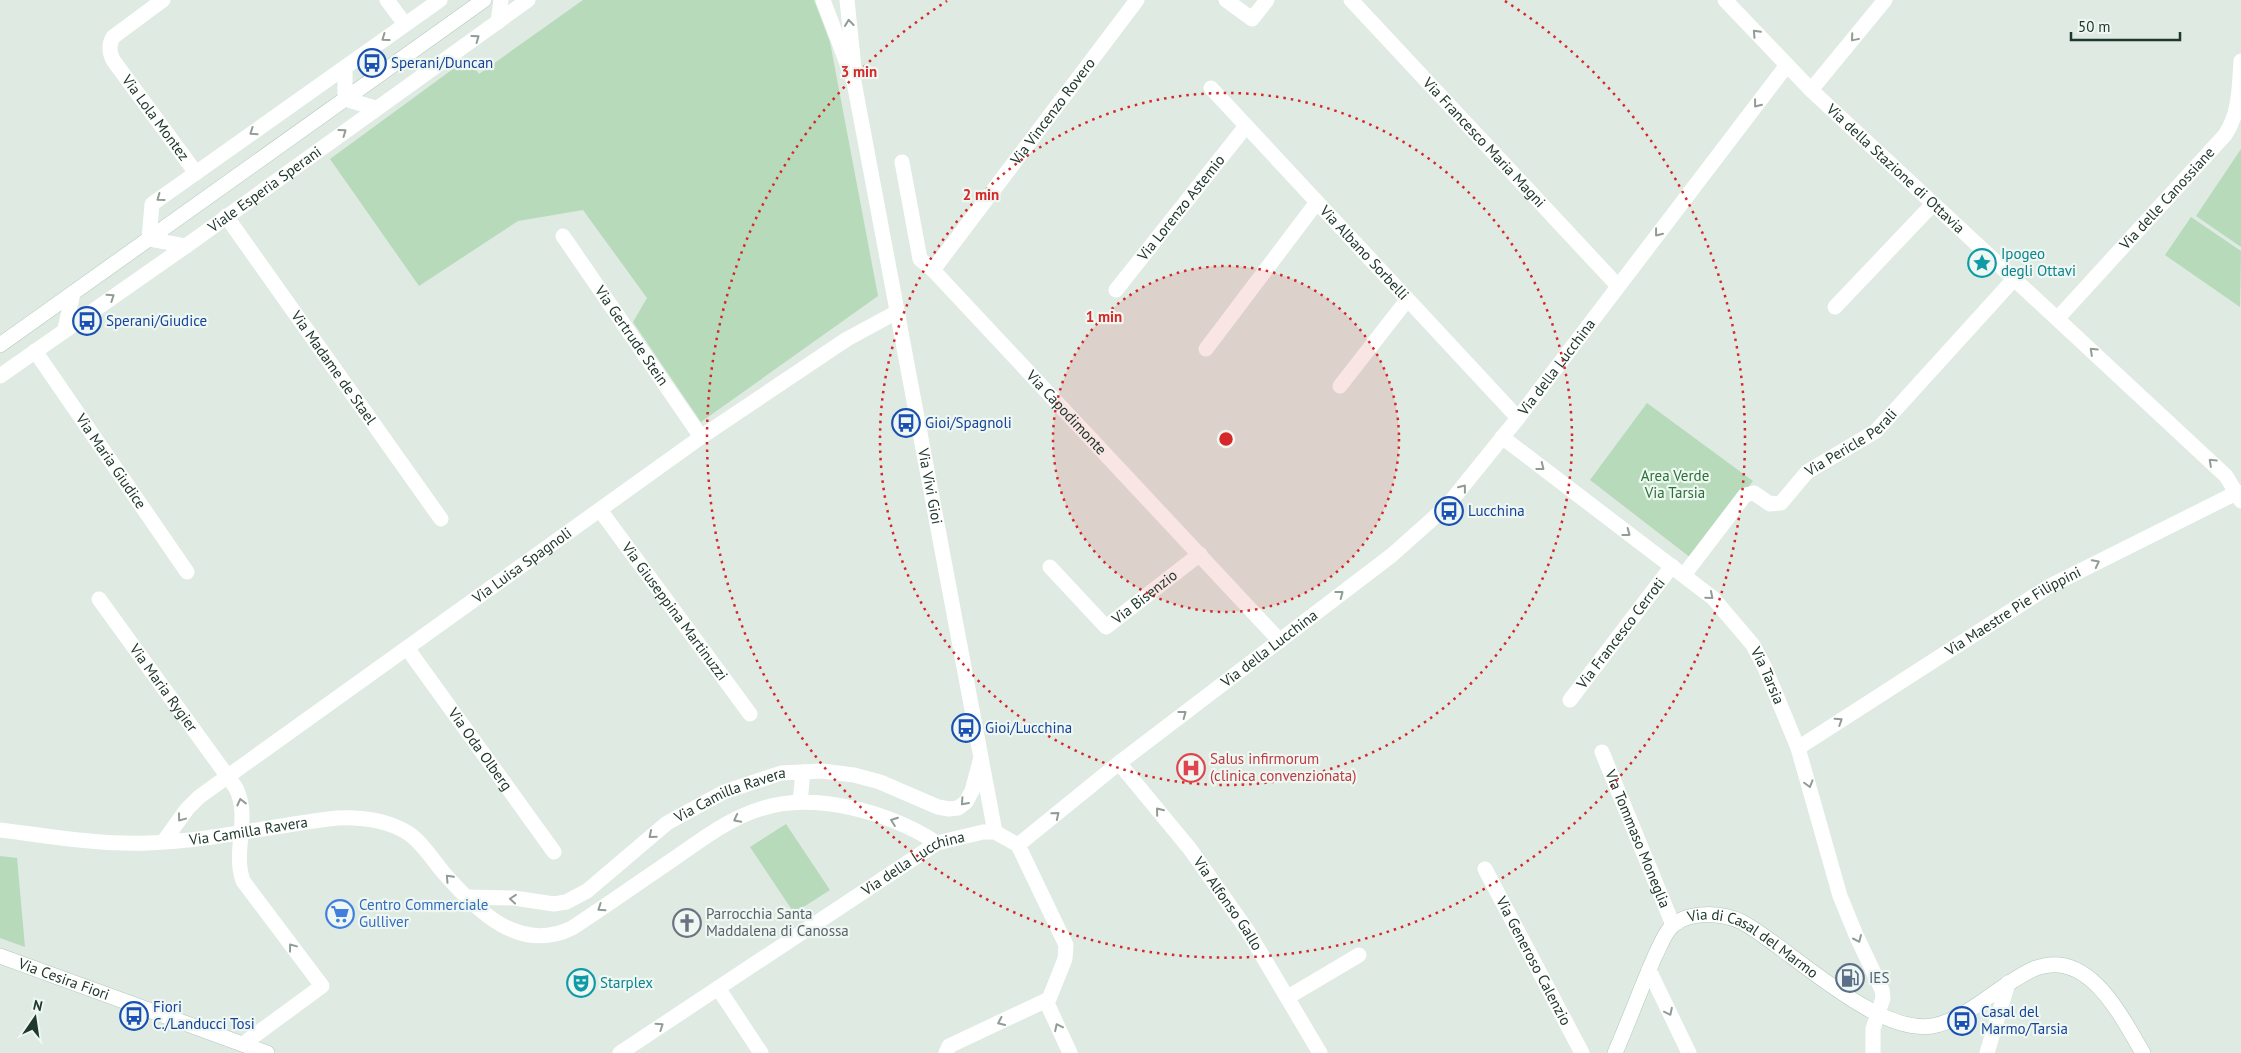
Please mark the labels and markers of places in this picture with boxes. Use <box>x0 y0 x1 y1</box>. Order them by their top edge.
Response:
bus stop icon: Sperani/Duncan <box>357 48 387 78</box>
place label: Sperani/Duncan <box>391 53 493 72</box>
place label: Ipogeo degli Ottavi <box>2001 244 2076 280</box>
place icon: Ipogeo degli Ottavi <box>1967 248 1997 278</box>
bus stop icon: Sperani/Giudice <box>72 306 102 336</box>
place label: Sperani/Giudice <box>106 311 207 330</box>
bus stop icon: Gioi/Spagnoli <box>891 408 921 438</box>
place label: Gioi/Spagnoli <box>925 413 1012 432</box>
centre of rings <box>1217 430 1235 448</box>
bus stop icon: Lucchina <box>1434 496 1464 526</box>
place label: Lucchina <box>1468 501 1525 520</box>
bus stop icon: Gioi/Lucchina <box>951 713 981 743</box>
place label: Gioi/Lucchina <box>985 718 1072 737</box>
place label: Salus infirmorum (clinica convenzionata) <box>1210 749 1356 785</box>
hospital icon: Salus infirmorum (clinica convenzionata) <box>1176 753 1206 783</box>
place label: Centro Commerciale Gulliver <box>359 895 488 931</box>
supermarket icon: Centro Commerciale Gulliver <box>325 899 355 929</box>
place label: Parrocchia Santa Maddalena di Canossa <box>706 904 849 940</box>
church icon: Parrocchia Santa Maddalena di Canossa <box>672 908 702 938</box>
fuel station icon: IES <box>1835 963 1865 993</box>
theatre icon: Starplex <box>566 968 596 998</box>
place label: IES <box>1869 968 1889 987</box>
place label: Starplex <box>600 973 653 992</box>
place label: Fiori C./Landucci Tosi <box>153 997 255 1033</box>
bus stop icon: Fiori C./Landucci Tosi <box>119 1001 149 1031</box>
place label: Casal del Marmo/Tarsia <box>1981 1002 2068 1038</box>
bus stop icon: Casal del Marmo/Tarsia <box>1947 1006 1977 1036</box>

